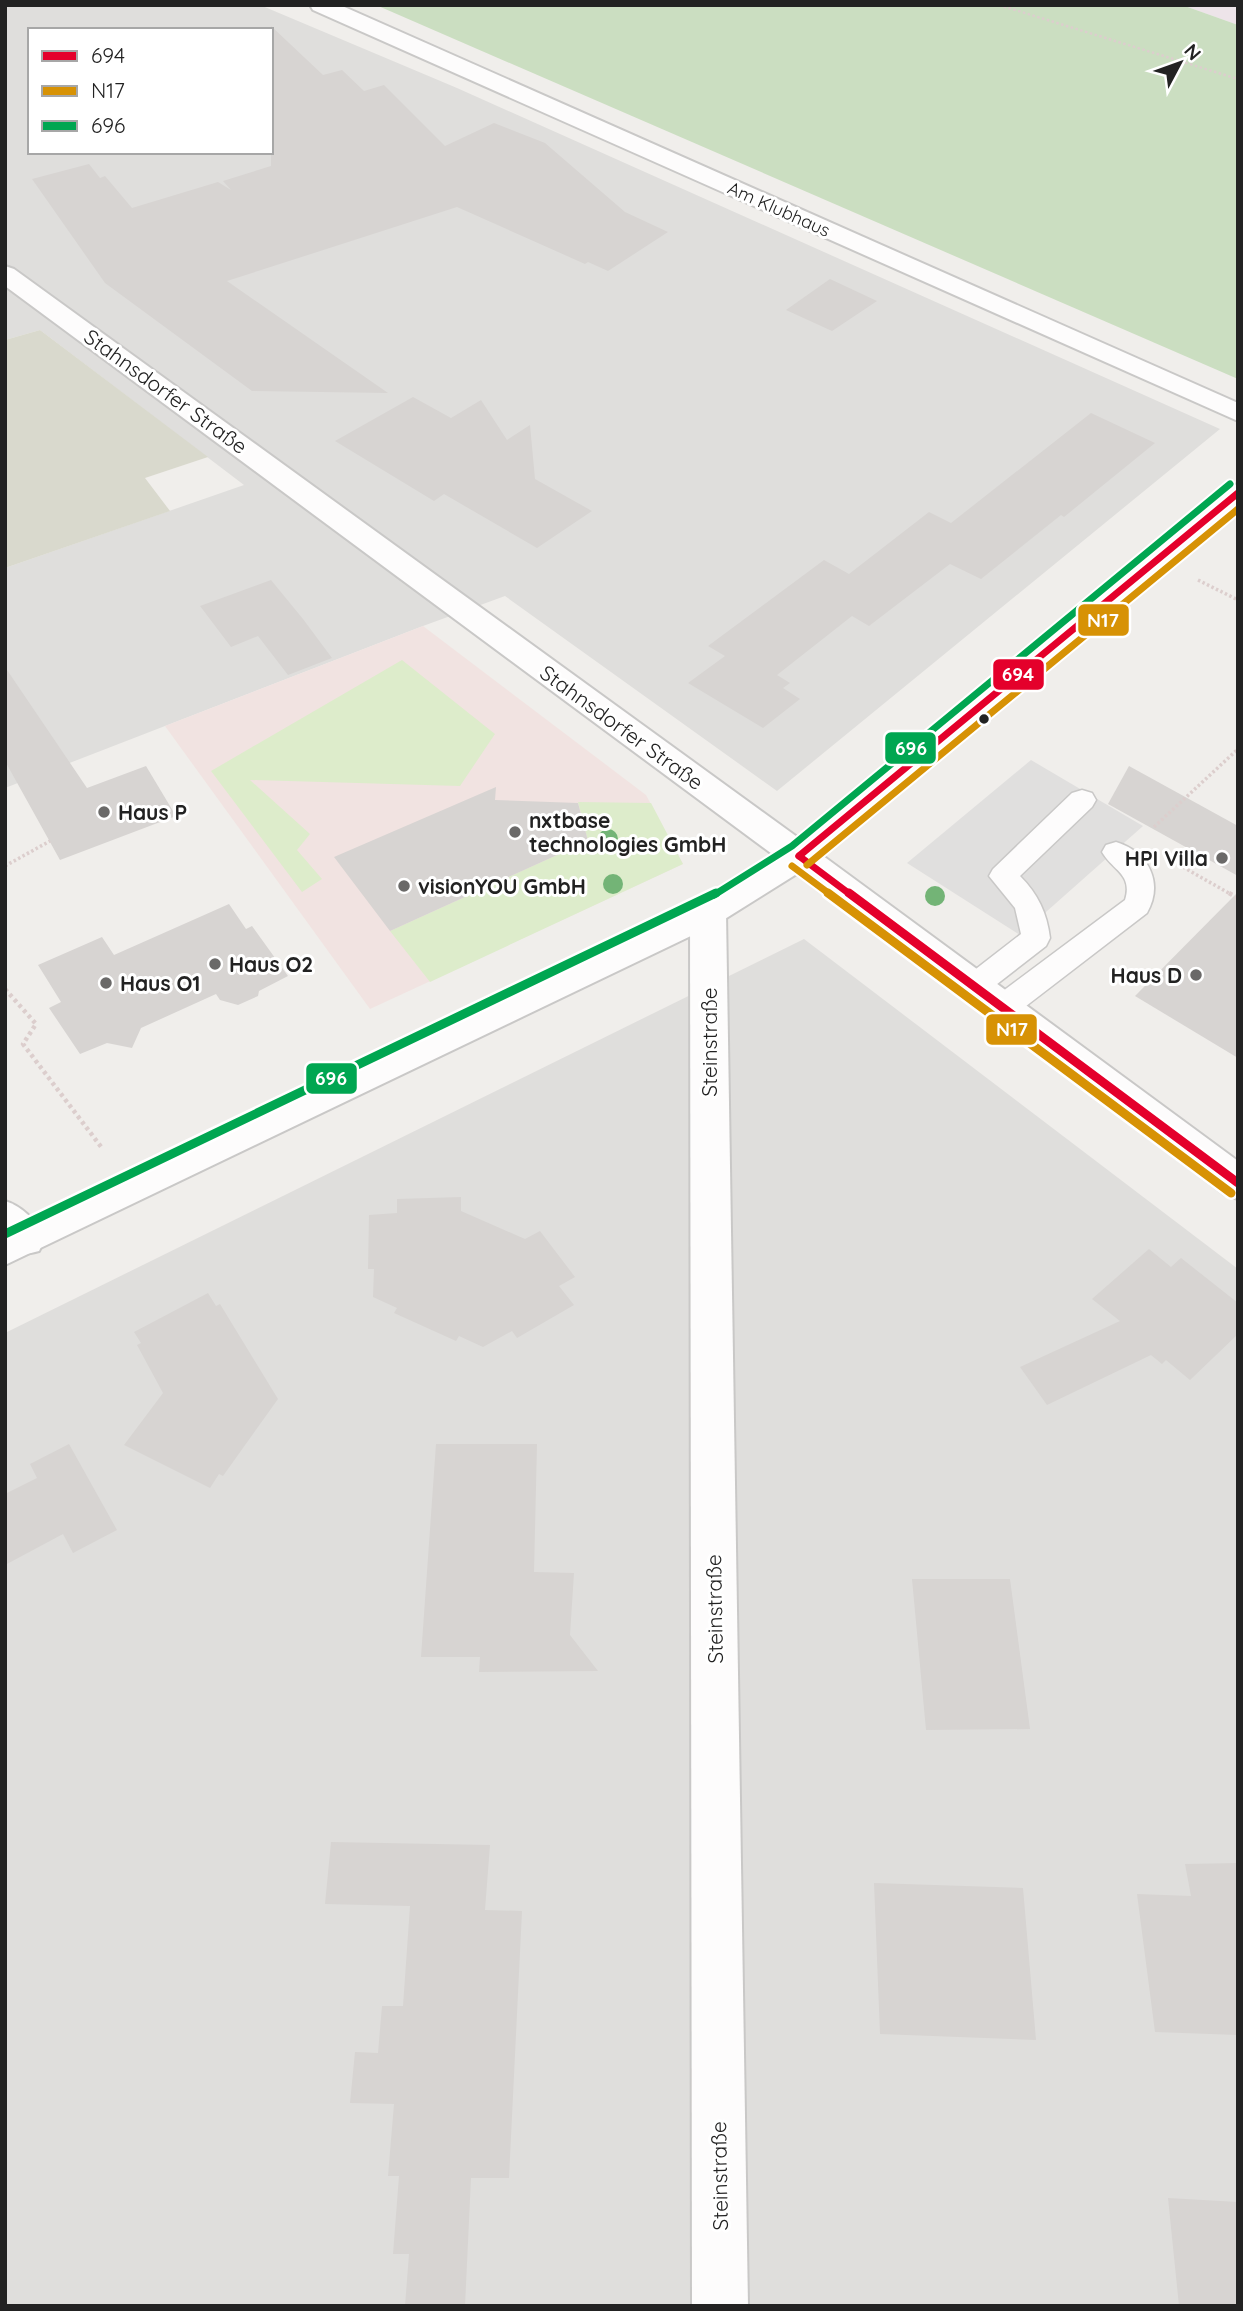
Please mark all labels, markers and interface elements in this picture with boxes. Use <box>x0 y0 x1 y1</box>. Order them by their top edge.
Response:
legend <box>28 28 273 154</box>
north arrow <box>1145 28 1215 98</box>
text: N <box>1179 39 1206 65</box>
text: 694 <box>91 42 125 68</box>
text: N17 <box>91 77 125 103</box>
text: 696 <box>91 112 125 138</box>
street label: Am Klubhaus <box>724 176 834 242</box>
street label: Stahnsdorfer Straße <box>79 323 253 459</box>
line badge: N17 <box>1077 603 1130 637</box>
text: N17 <box>1087 608 1119 632</box>
line badge: 694 <box>992 658 1045 691</box>
street label: Stahnsdorfer Straße <box>535 659 709 795</box>
text: 694 <box>1002 662 1034 686</box>
unlabelled marker <box>977 712 991 726</box>
line badge: 696 <box>884 731 937 765</box>
text: 696 <box>895 736 927 760</box>
place label: Haus P <box>118 799 187 825</box>
marker: Haus P <box>96 804 112 820</box>
place label: nxtbase technologies GmbH <box>529 807 726 857</box>
marker: nxtbase technologies GmbH <box>507 824 523 840</box>
place label: HPI Villa <box>1125 845 1208 871</box>
marker: HPI Villa <box>1214 850 1230 866</box>
place label: visionYOU GmbH <box>418 873 586 899</box>
marker: visionYOU GmbH <box>396 878 412 894</box>
place label: Haus O2 <box>229 951 313 977</box>
marker: Haus O2 <box>207 956 223 972</box>
place label: Haus D <box>1111 962 1182 988</box>
marker: Haus D <box>1188 967 1204 983</box>
place label: Haus O1 <box>120 970 201 996</box>
marker: Haus O1 <box>98 975 114 991</box>
street label: Steinstraße <box>696 987 722 1097</box>
line badge: N17 <box>985 1013 1038 1046</box>
text: N17 <box>996 1017 1028 1041</box>
line badge: 696 <box>305 1062 358 1095</box>
text: 696 <box>315 1066 347 1090</box>
street label: Steinstraße <box>700 1554 728 1664</box>
street label: Steinstraße <box>705 2121 733 2231</box>

